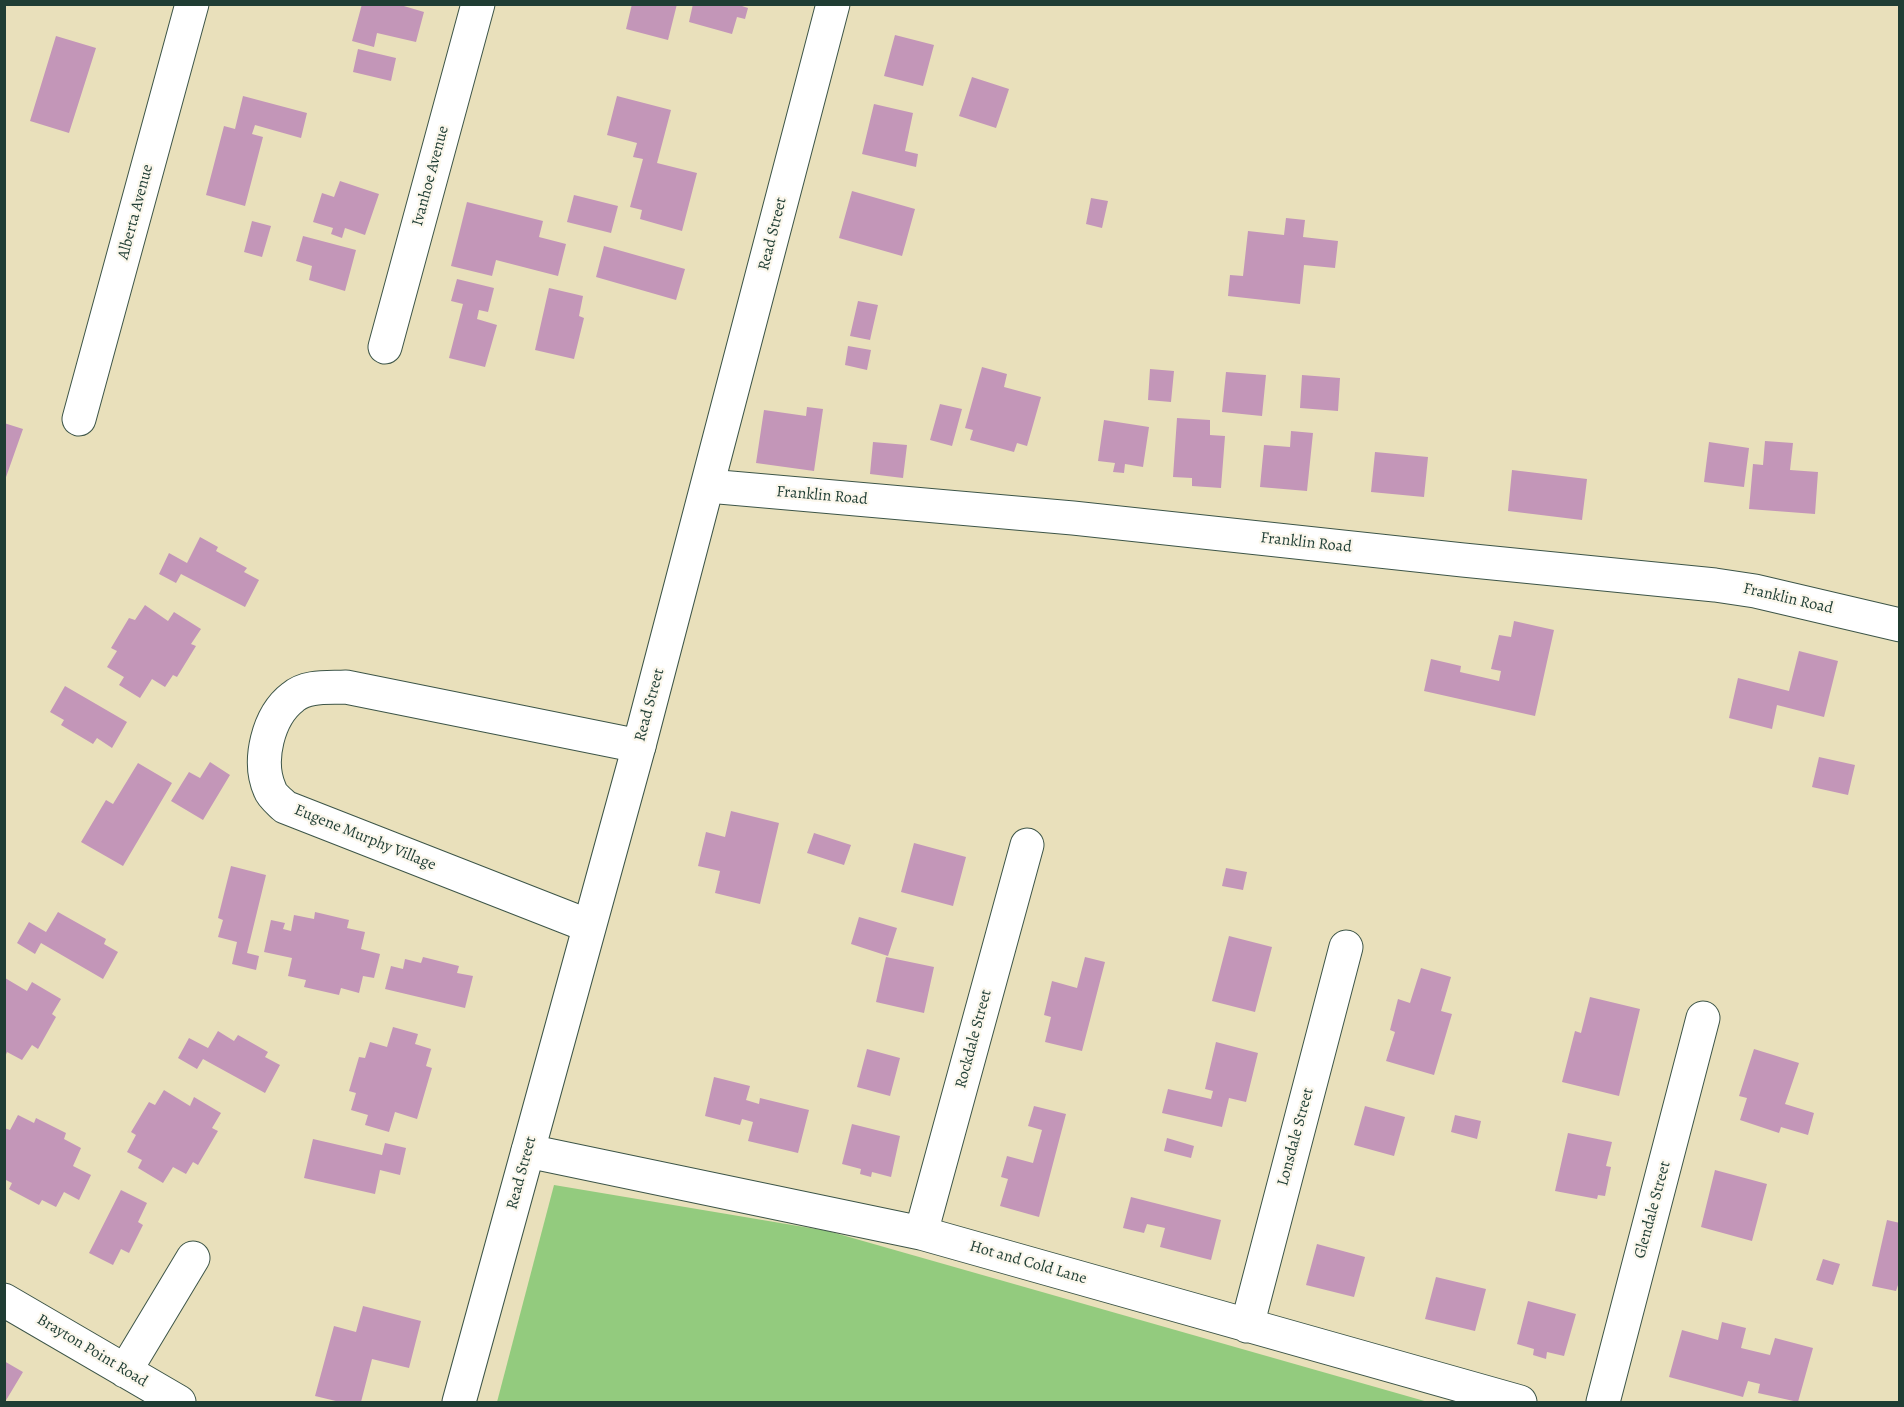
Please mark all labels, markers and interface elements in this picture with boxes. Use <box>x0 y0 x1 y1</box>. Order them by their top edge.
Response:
street label: Ivanhoe Avenue <box>408 124 454 228</box>
street label: Alberta Avenue <box>114 162 158 262</box>
street label: Read Street <box>755 195 791 273</box>
street label: Franklin Road <box>775 482 869 510</box>
street label: Franklin Road <box>1259 529 1353 557</box>
street label: Franklin Road <box>1741 579 1835 619</box>
street label: Read Street <box>631 666 669 744</box>
street label: Eugene Murphy Village <box>291 801 439 875</box>
street label: Rockdale Street <box>952 988 996 1090</box>
street label: Lonsdale Street <box>1274 1086 1318 1188</box>
street label: Read Street <box>503 1134 541 1212</box>
street label: Glendale Street <box>1631 1159 1675 1261</box>
street label: Hot and Cold Lane <box>967 1237 1089 1289</box>
street label: Brayton Point Road <box>33 1310 151 1392</box>

